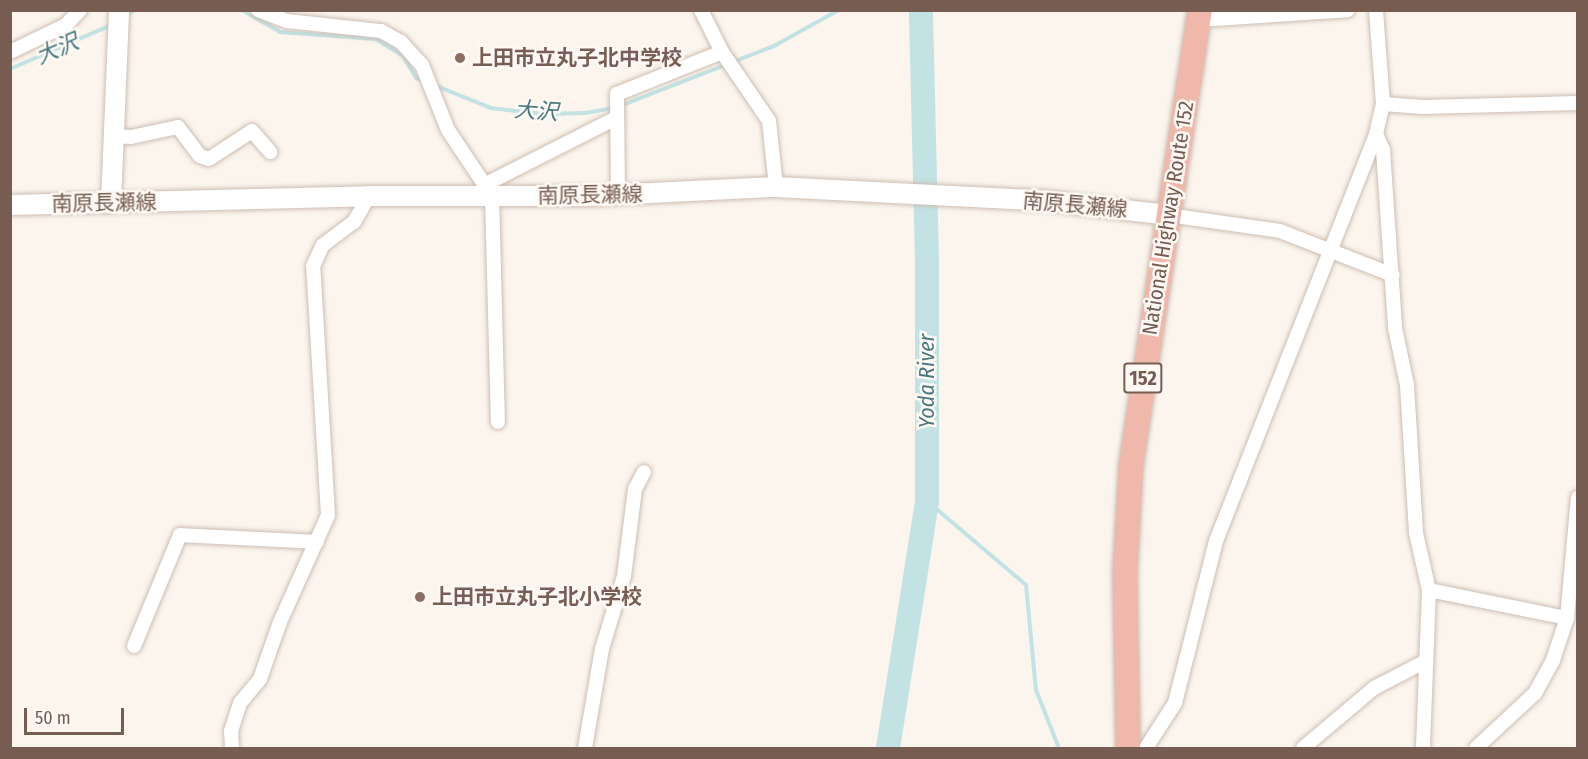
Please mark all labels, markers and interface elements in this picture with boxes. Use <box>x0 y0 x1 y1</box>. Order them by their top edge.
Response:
water label: 大沢 <box>32 28 82 70</box>
place label: 上田市立丸子北中学校 <box>472 45 682 71</box>
marker: 上田市立丸子北中学校 <box>453 51 467 65</box>
water label: 大沢 <box>513 96 559 126</box>
street label: National Highway Route 152 <box>1137 99 1199 337</box>
street label: 南原長瀬線 <box>537 181 643 209</box>
street label: 南原長瀬線 <box>1022 188 1128 222</box>
street label: 南原長瀬線 <box>51 189 157 217</box>
water label: Yoda River <box>914 334 940 428</box>
road number: 152 <box>1122 361 1164 395</box>
place label: 上田市立丸子北小学校 <box>432 584 642 610</box>
marker: 上田市立丸子北小学校 <box>413 590 427 604</box>
scale bar <box>27 696 128 734</box>
text: 50 m <box>35 707 71 729</box>

